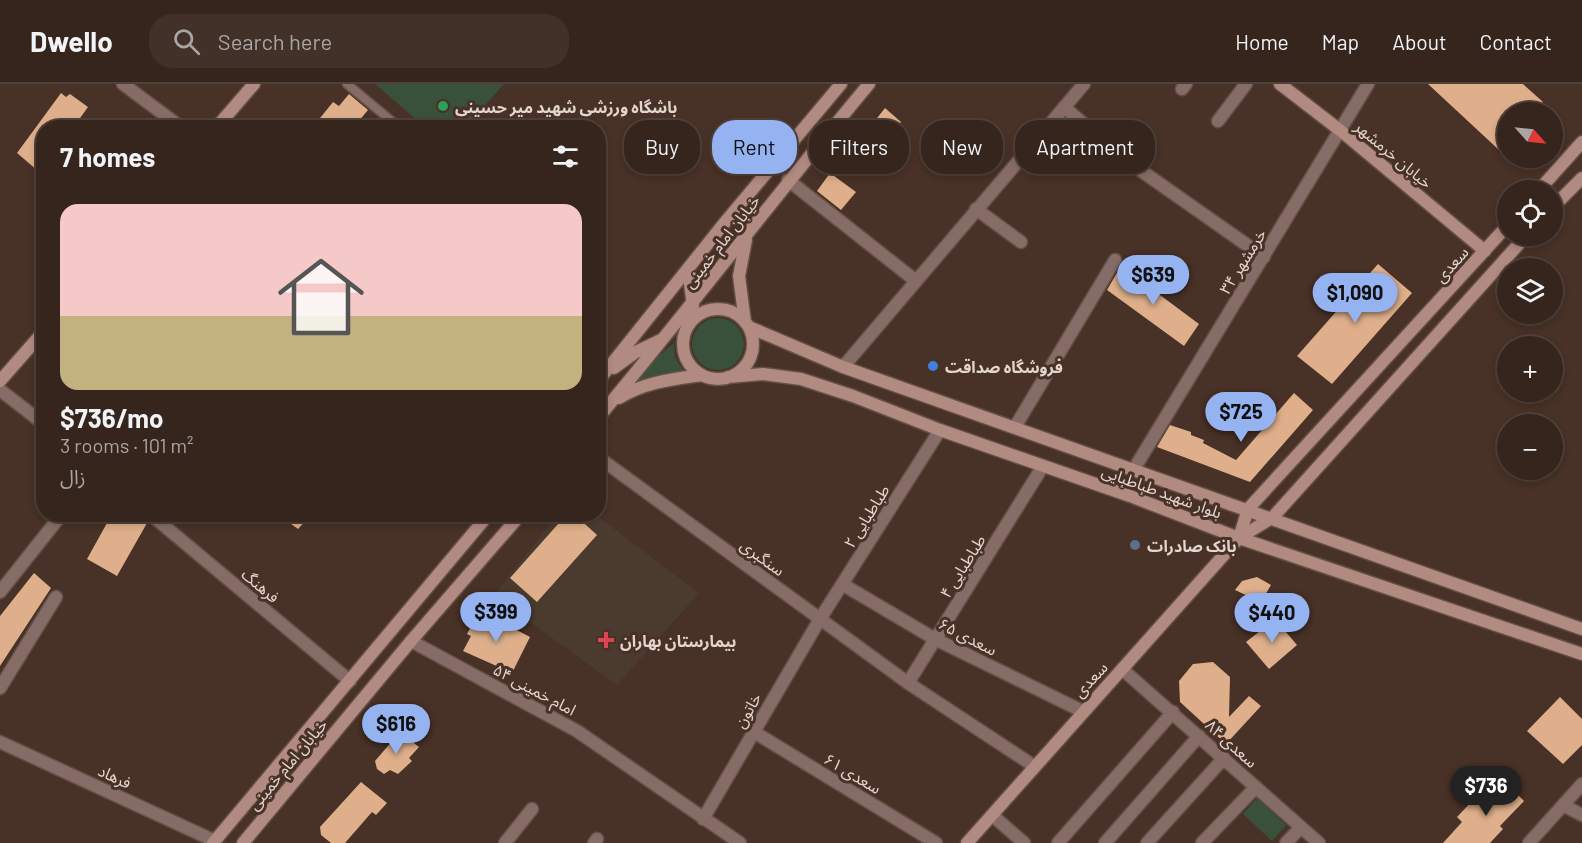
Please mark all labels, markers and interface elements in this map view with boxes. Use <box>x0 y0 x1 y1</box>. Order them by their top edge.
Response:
search box <box>149 14 569 68</box>
text: Dwello <box>30 24 113 58</box>
icon: search <box>170 25 203 58</box>
text: Search here <box>218 28 332 54</box>
text: Home <box>1235 29 1289 54</box>
text: Map <box>1322 29 1359 54</box>
text: About <box>1392 29 1447 54</box>
text: Contact <box>1480 29 1552 54</box>
place label: باشگاه ورزشی شهید میر حسینی <box>455 97 677 117</box>
marker: باشگاه ورزشی شهید میر حسینی <box>436 99 450 113</box>
north arrow <box>1497 102 1563 168</box>
map controls <box>1497 102 1563 480</box>
street label: خیابان خرمشهر <box>1350 116 1436 192</box>
chip: Buy <box>624 120 700 174</box>
chip: Rent <box>712 120 797 174</box>
chip: Filters <box>809 120 909 174</box>
chip: New <box>921 120 1003 174</box>
chip: Apartment <box>1015 120 1155 174</box>
icon: filters <box>549 140 582 173</box>
text: 7 homes <box>60 141 155 172</box>
button: locate <box>1497 180 1563 246</box>
street label: خیابان امام خمینی <box>679 191 766 294</box>
street label: خرمشهر ۳۴ <box>1215 225 1270 298</box>
street label: سعدی <box>1430 242 1473 286</box>
icon: home <box>267 243 375 351</box>
pin: $639 <box>1117 255 1189 306</box>
button: layers <box>1497 258 1563 324</box>
text: $639 <box>1131 262 1175 286</box>
pin: $1,090 <box>1306 273 1404 324</box>
text: $1,090 <box>1327 280 1383 304</box>
button: + <box>1497 336 1563 402</box>
place label: فروشگاه صداقت <box>945 357 1063 377</box>
marker: فروشگاه صداقت <box>926 359 940 373</box>
pin: $725 <box>1205 392 1277 443</box>
text: $725 <box>1219 399 1263 423</box>
text: $736/mo <box>60 402 163 433</box>
button: − <box>1497 414 1563 480</box>
text: 3 rooms · 101 m² <box>60 433 193 457</box>
street label: بلوار شهید طباطبایی <box>1099 460 1225 522</box>
text: زال <box>60 464 86 488</box>
street label: طباطبایی ۲ <box>839 481 894 552</box>
street label: طباطبایی ۴ <box>935 531 990 602</box>
street label: سنگبری <box>737 535 789 580</box>
place label: بانک صادرات <box>1147 536 1237 556</box>
marker: بانک صادرات <box>1128 538 1142 552</box>
street label: فرهنگ <box>238 564 284 607</box>
pin: $399 <box>460 592 532 643</box>
pin: $440 <box>1236 593 1308 644</box>
text: $399 <box>474 599 518 623</box>
text: $440 <box>1248 600 1296 624</box>
street label: سعدی ۶۵ <box>935 613 1000 660</box>
marker: بیمارستان بهاران <box>597 631 615 649</box>
place label: بیمارستان بهاران <box>620 631 736 651</box>
street label: سعدی <box>1069 657 1112 701</box>
street label: امام خمینی ۵۴ <box>488 659 580 722</box>
street label: خاتون <box>729 689 765 731</box>
pin: $616 <box>360 704 432 755</box>
text: $616 <box>376 711 416 735</box>
street label: خیابان امام خمینی <box>243 715 334 816</box>
street label: سعدی ۸۴ <box>1202 715 1262 772</box>
street label: سعدی ۶۱ <box>821 749 885 798</box>
street label: فرهاد <box>95 760 135 793</box>
pin: $736 <box>1450 766 1522 817</box>
text: $736 <box>1465 773 1507 797</box>

